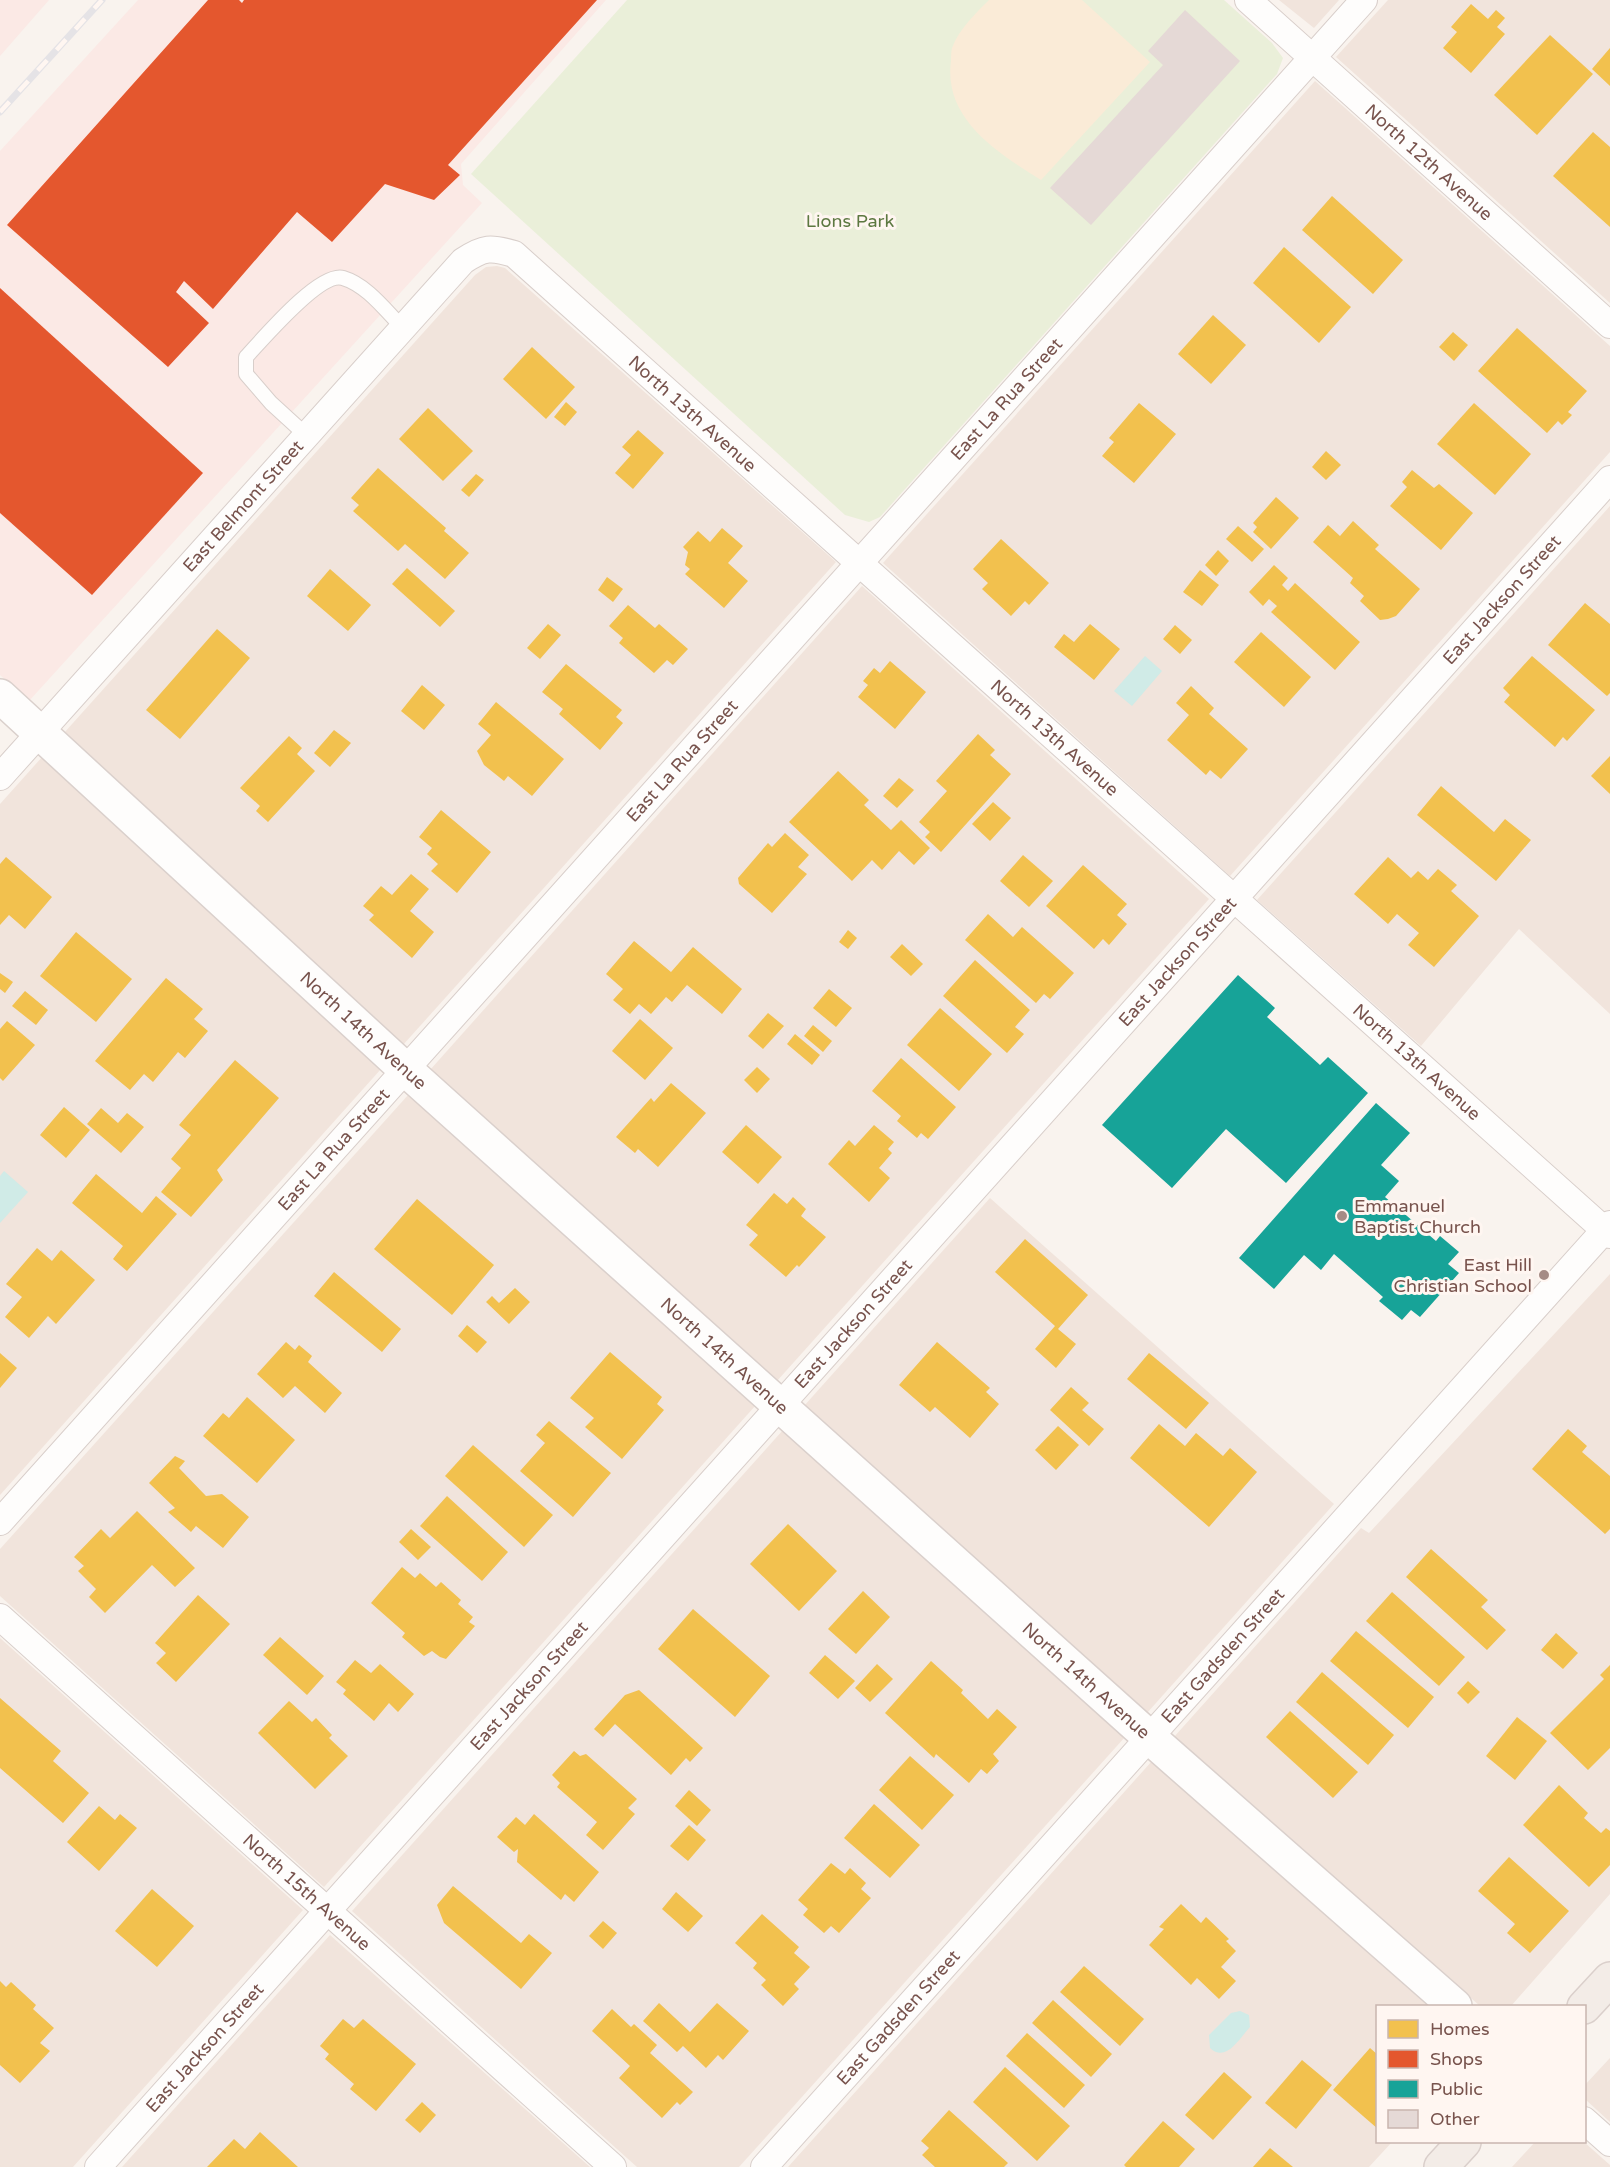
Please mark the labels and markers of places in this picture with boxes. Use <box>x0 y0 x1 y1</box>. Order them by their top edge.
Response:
place label: Emmanuel Baptist Church <box>1354 1195 1481 1238</box>
marker: Emmanuel Baptist Church <box>1335 1209 1349 1223</box>
place label: East Hill Christian School <box>1393 1254 1532 1297</box>
marker: East Hill Christian School <box>1537 1268 1551 1282</box>

